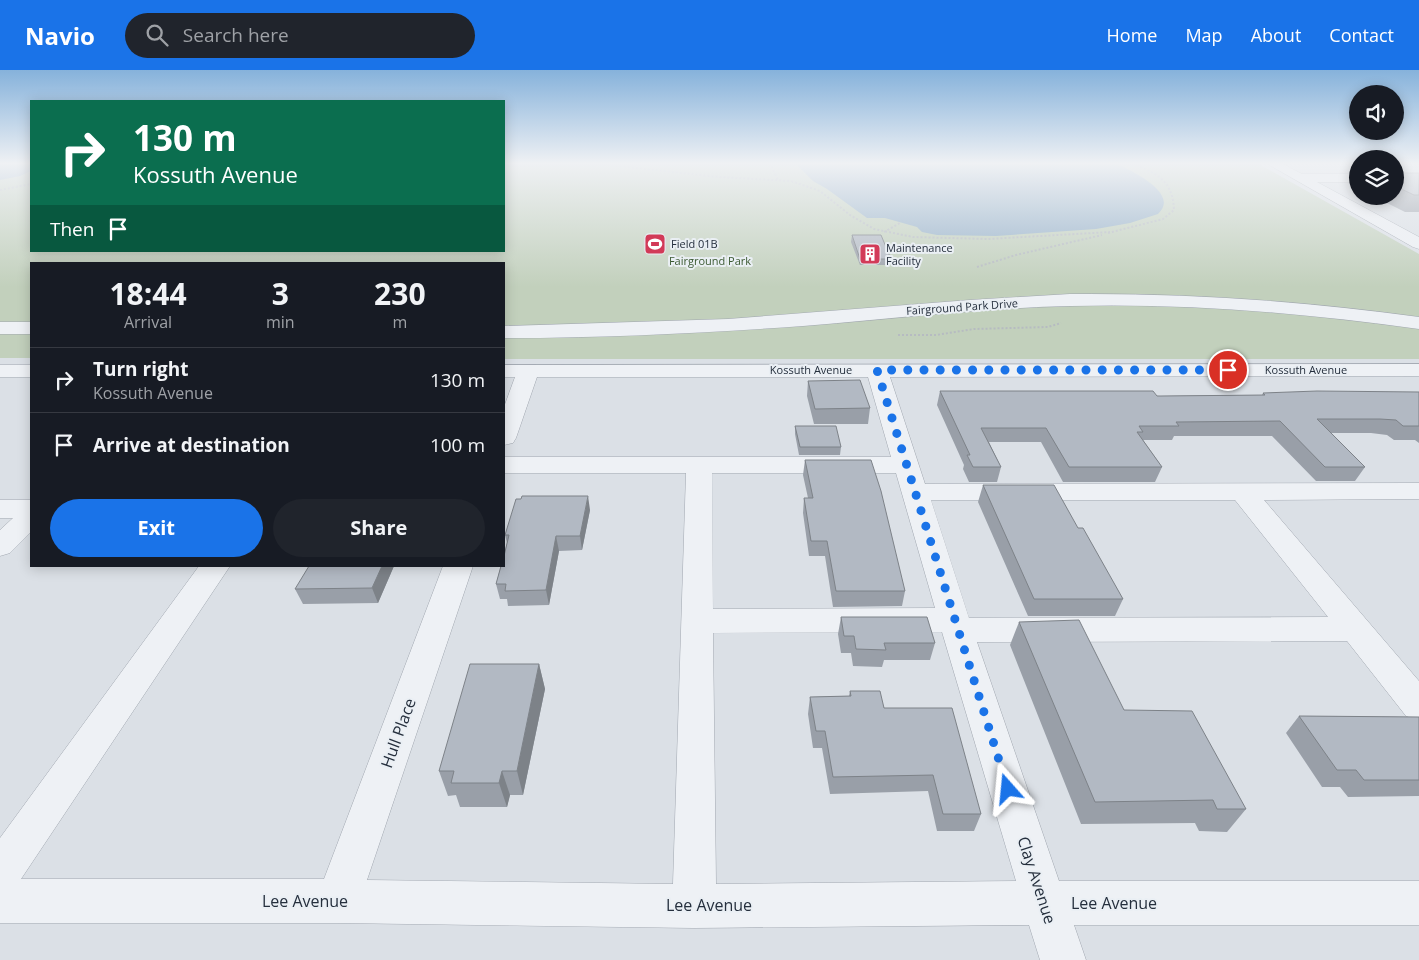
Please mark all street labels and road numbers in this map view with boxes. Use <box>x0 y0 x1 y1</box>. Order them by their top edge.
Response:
street label: Fairground Park Drive <box>906 295 1018 318</box>
street label: Kossuth Avenue <box>770 362 852 377</box>
street label: Kossuth Avenue <box>1265 362 1347 377</box>
street label: Hull Place <box>375 695 421 771</box>
street label: Clay Avenue <box>1012 833 1062 927</box>
street label: Lee Avenue <box>262 890 348 912</box>
street label: Lee Avenue <box>1071 892 1157 914</box>
street label: Lee Avenue <box>666 894 752 916</box>

